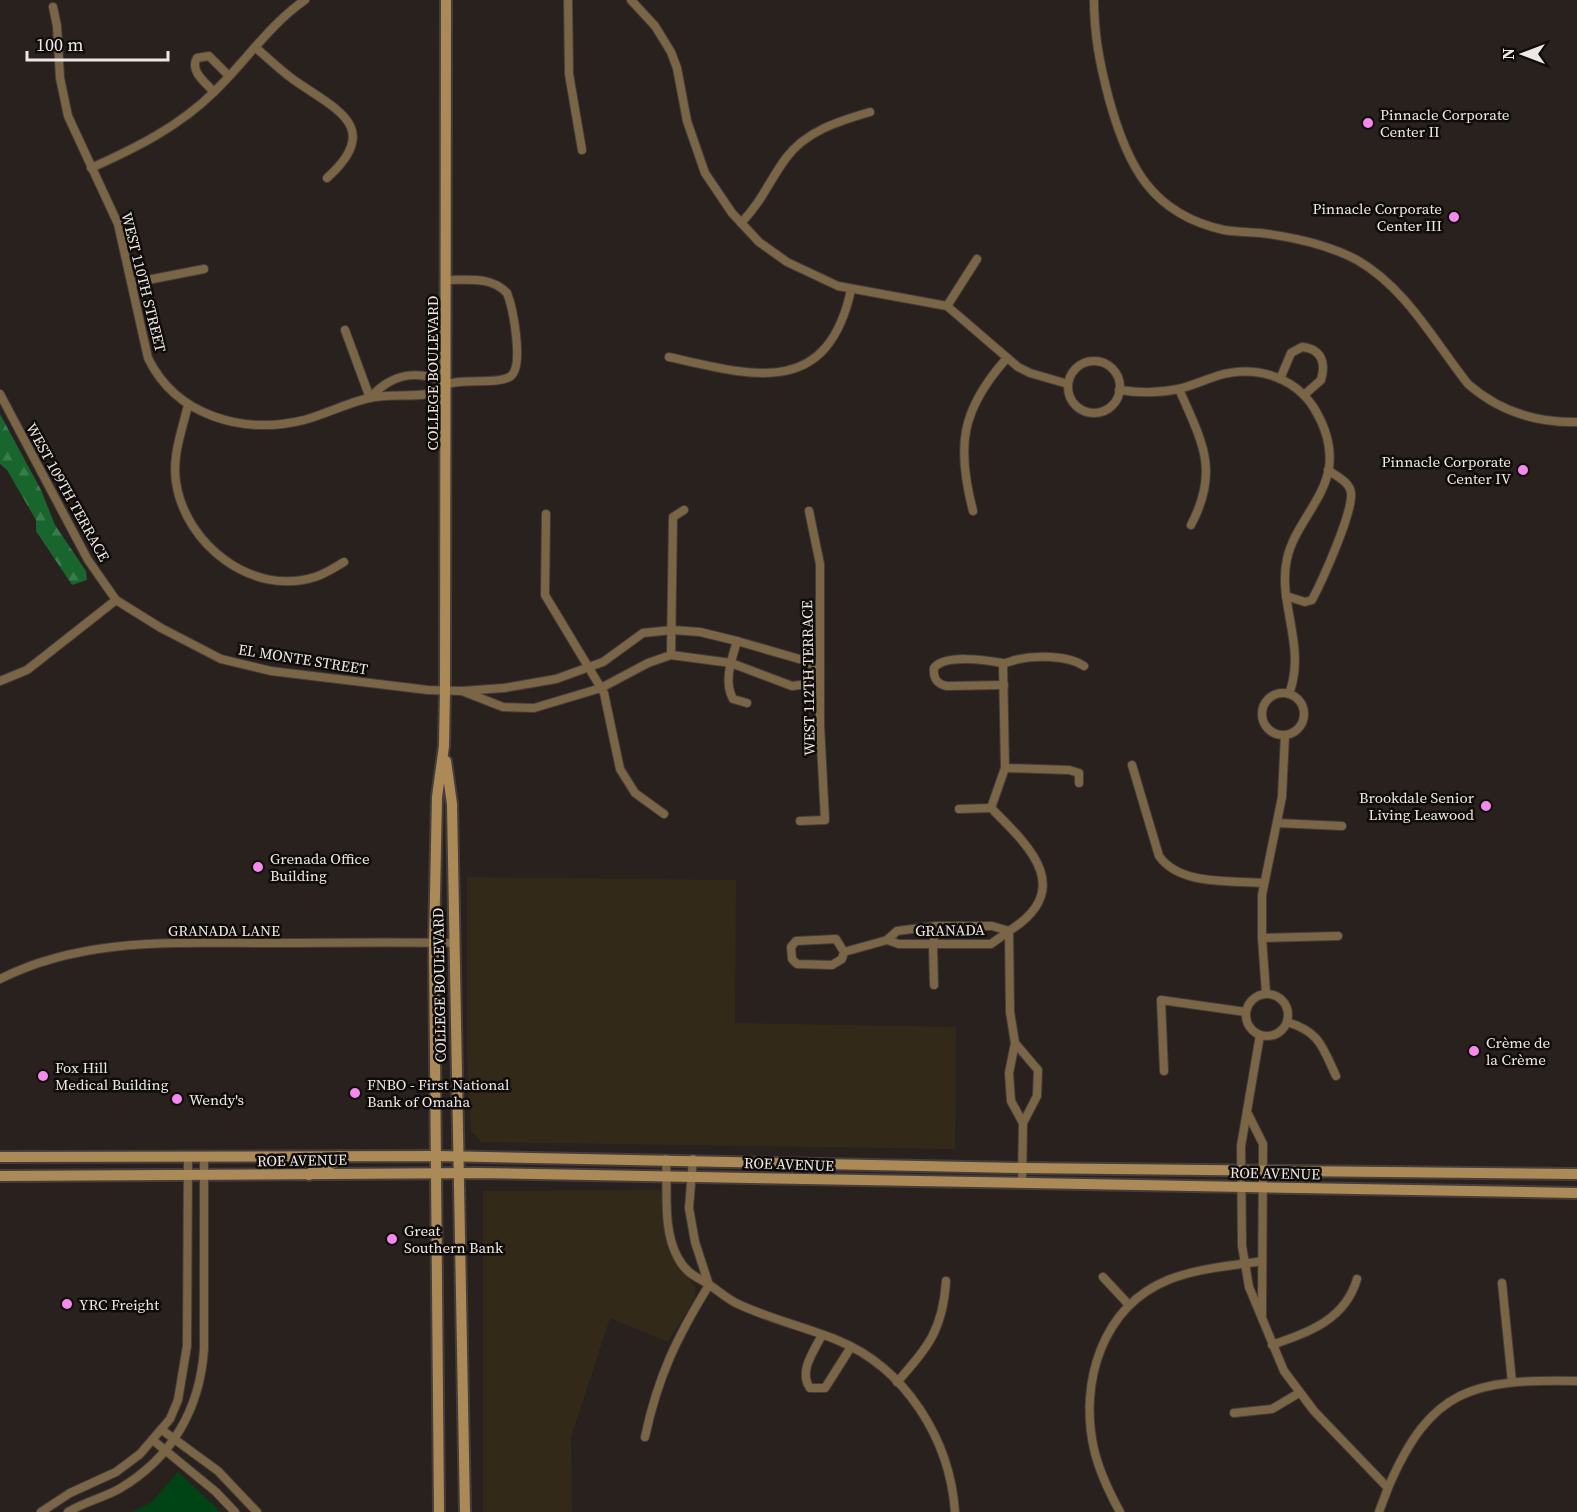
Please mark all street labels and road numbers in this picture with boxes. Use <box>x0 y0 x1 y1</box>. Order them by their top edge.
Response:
street label: WEST 110TH STREET <box>116 210 172 354</box>
street label: COLLEGE BOULEVARD <box>422 296 443 450</box>
street label: WEST 109TH TERRACE <box>21 419 115 565</box>
street label: WEST 112TH TERRACE <box>796 600 820 756</box>
street label: EL MONTE STREET <box>237 638 369 680</box>
street label: COLLEGE BOULEVARD <box>427 907 451 1063</box>
street label: GRANADA <box>915 919 985 941</box>
street label: GRANADA LANE <box>168 920 280 941</box>
street label: ROE AVENUE <box>257 1149 347 1171</box>
street label: ROE AVENUE <box>744 1152 834 1176</box>
street label: ROE AVENUE <box>1230 1162 1320 1184</box>

